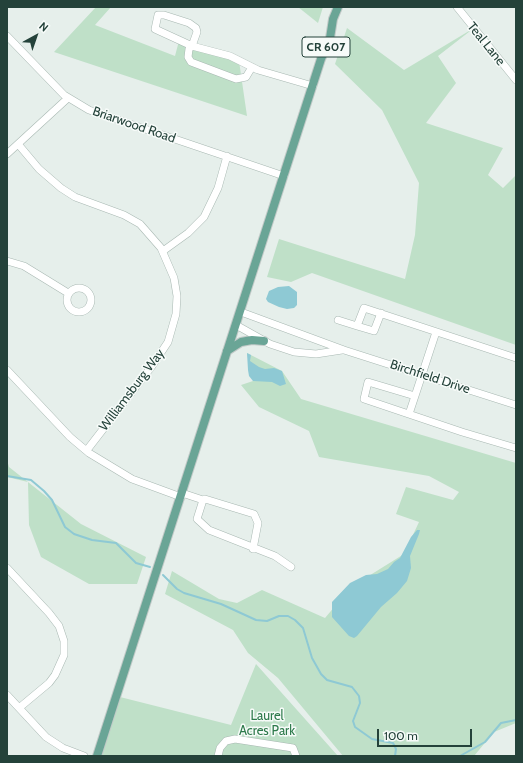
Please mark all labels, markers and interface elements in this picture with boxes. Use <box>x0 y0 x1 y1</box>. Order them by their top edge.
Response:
north arrow <box>16 16 56 56</box>
text: N <box>36 19 51 35</box>
street label: Teal Lane <box>464 19 508 69</box>
road number: CR 607 <box>302 37 350 57</box>
street label: Briarwood Road <box>90 103 178 147</box>
street label: Williamsburg Way <box>96 346 168 434</box>
street label: Birchfield Drive <box>388 357 472 397</box>
park label: Laurel Acres Park <box>239 708 295 739</box>
scale bar <box>379 721 474 747</box>
text: 100 m <box>384 728 418 743</box>

